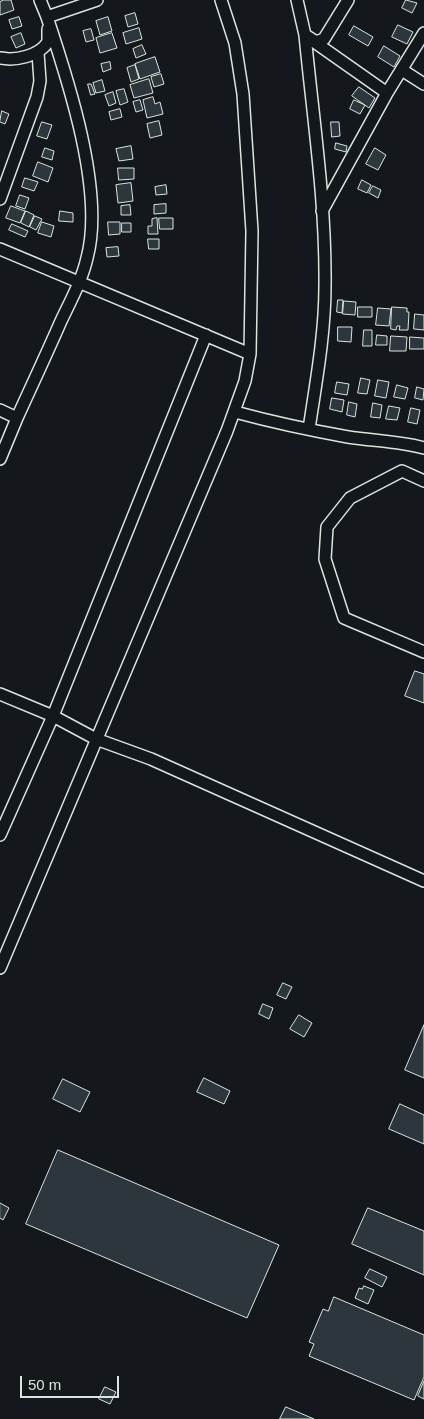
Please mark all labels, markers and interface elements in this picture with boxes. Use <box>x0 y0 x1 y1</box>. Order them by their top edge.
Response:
scale bar <box>22 1366 121 1398</box>
text: 50 m <box>28 1376 61 1393</box>

